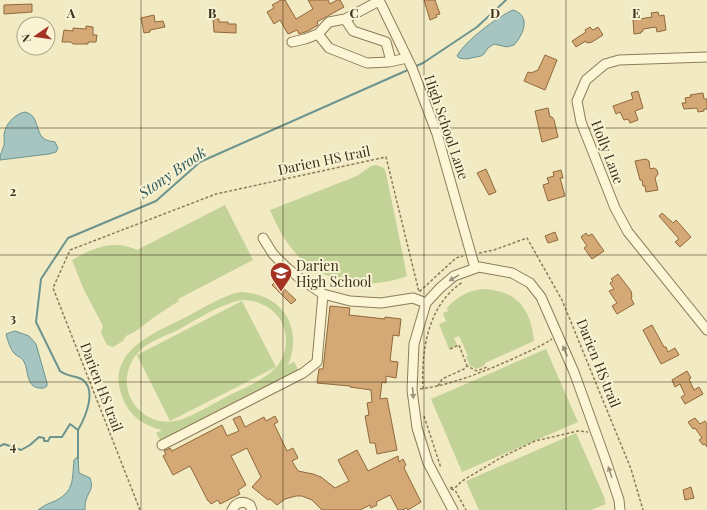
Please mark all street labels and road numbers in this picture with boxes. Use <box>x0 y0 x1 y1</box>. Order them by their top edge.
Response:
street label: High School Lane <box>420 72 474 182</box>
street label: Holly Lane <box>587 117 629 187</box>
street label: Darien HS trail <box>276 141 372 179</box>
street label: Darien HS trail <box>573 316 625 410</box>
street label: Darien HS trail <box>76 340 128 434</box>

